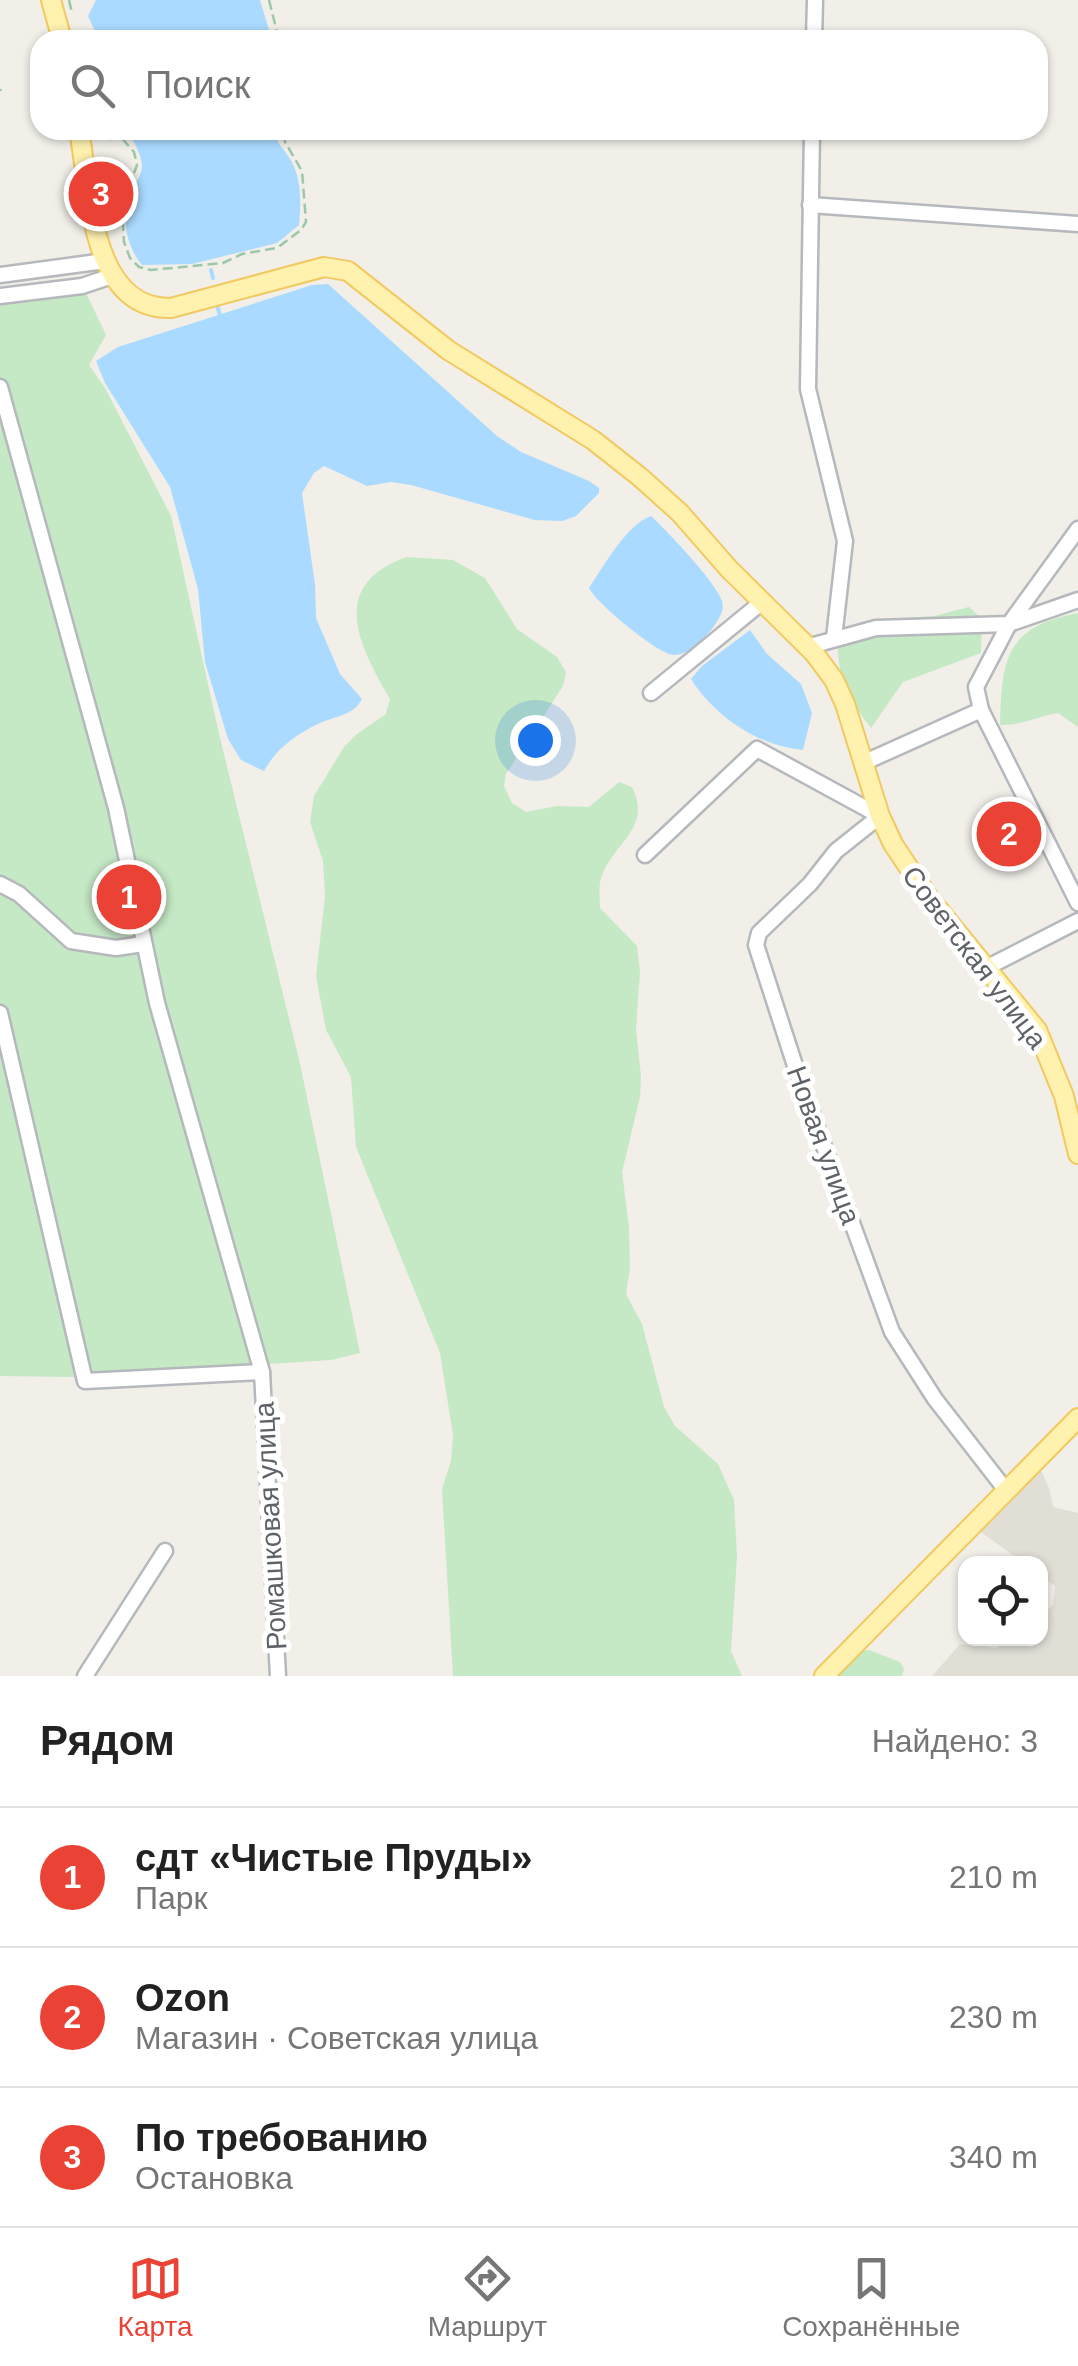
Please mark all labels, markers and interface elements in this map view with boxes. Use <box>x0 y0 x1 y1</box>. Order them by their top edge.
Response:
search box <box>30 30 1048 140</box>
icon: search <box>65 58 120 113</box>
text: Поиск <box>145 64 250 106</box>
pin: 3 <box>68 156 134 232</box>
your location <box>510 715 561 766</box>
pin: 2 <box>976 796 1042 872</box>
pin: 1 <box>96 860 162 934</box>
street label: Советская улица <box>896 860 1053 1055</box>
street label: Новая улица <box>781 1062 867 1229</box>
street label: Ромашковая улица <box>248 1401 292 1651</box>
map controls <box>958 1556 1048 1646</box>
button: locate <box>958 1556 1048 1646</box>
text: Рядом <box>40 1717 175 1764</box>
text: Найдено: 3 <box>872 1723 1038 1759</box>
text: сдт «Чистые Пруды» <box>135 1837 532 1879</box>
text: 1 <box>64 1859 81 1895</box>
text: 210 m <box>949 1859 1038 1895</box>
text: Парк <box>135 1880 208 1916</box>
text: Ozon <box>135 1977 230 2019</box>
text: 2 <box>64 1999 81 2035</box>
text: 230 m <box>949 1999 1038 2035</box>
text: Магазин · Советская улица <box>135 2020 538 2056</box>
text: По требованию <box>135 2117 428 2159</box>
text: 3 <box>64 2139 81 2175</box>
text: 340 m <box>949 2139 1038 2175</box>
text: Остановка <box>135 2160 293 2196</box>
tab: Карта <box>118 2251 193 2343</box>
tab: Маршрут <box>428 2251 547 2343</box>
tab: Сохранённые <box>782 2251 960 2343</box>

